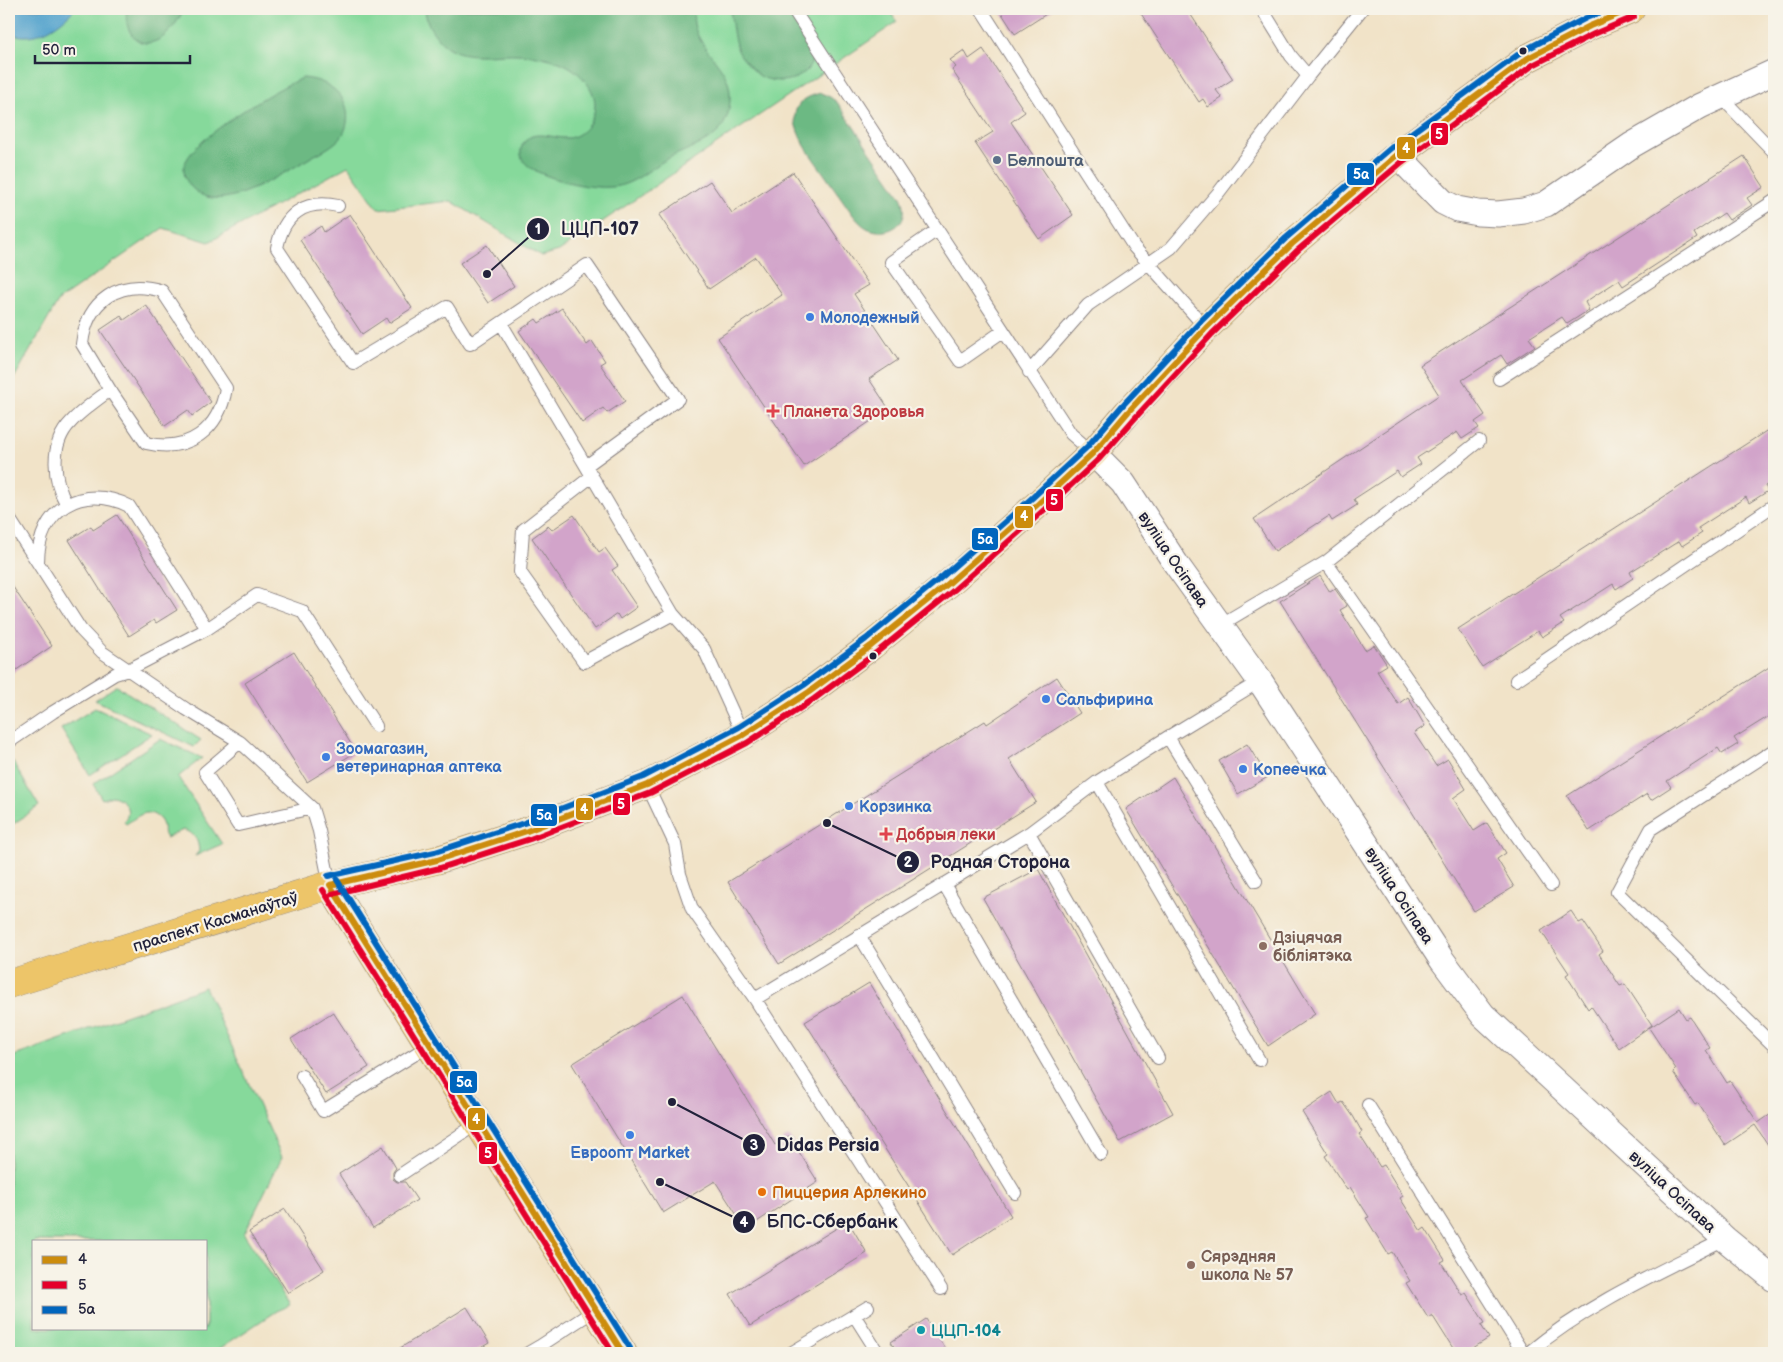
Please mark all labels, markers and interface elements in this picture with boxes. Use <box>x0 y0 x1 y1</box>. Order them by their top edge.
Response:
scale bar <box>35 32 190 64</box>
text: 50 m <box>42 41 76 60</box>
unlabelled marker <box>1518 46 1528 56</box>
line badge: 5 <box>1430 122 1449 146</box>
text: 5 <box>1435 126 1443 143</box>
line badge: 4 <box>1396 136 1416 160</box>
text: 4 <box>1402 140 1411 157</box>
place label: Белпошта <box>1007 152 1084 171</box>
marker: Белпошта <box>991 154 1003 166</box>
line badge: 5а <box>1346 162 1375 186</box>
text: 5а <box>1353 166 1370 183</box>
callout: ЦЦП-107 <box>526 212 649 245</box>
text: ЦЦП-107 <box>561 219 639 240</box>
text: 1 <box>535 220 541 239</box>
place label: Молодежный <box>820 309 919 328</box>
marker: Молодежный <box>804 311 816 323</box>
place label: Планета Здоровья <box>783 403 925 422</box>
marker: Планета Здоровья <box>767 405 779 417</box>
line badge: 5 <box>1045 488 1064 512</box>
text: 5 <box>1050 492 1058 509</box>
line badge: 4 <box>1014 505 1034 529</box>
text: 4 <box>1020 508 1029 525</box>
street label: вуліца Осіпава <box>1134 508 1212 612</box>
line badge: 5а <box>971 527 999 551</box>
text: 5а <box>977 531 994 548</box>
unlabelled marker <box>868 651 878 661</box>
place label: Сальфирина <box>1056 691 1154 710</box>
marker: Сальфирина <box>1040 693 1052 705</box>
place label: Зоомагазин, ветеринарная аптека <box>336 740 502 777</box>
marker: Зоомагазин, ветеринарная аптека <box>320 751 332 763</box>
place label: Копеечка <box>1253 761 1327 780</box>
marker: Копеечка <box>1237 763 1249 775</box>
line badge: 5 <box>612 792 631 816</box>
text: 5 <box>617 796 625 813</box>
line badge: 4 <box>575 797 594 821</box>
place label: Корзинка <box>859 798 932 817</box>
marker: Корзинка <box>843 800 855 812</box>
text: 4 <box>580 801 589 818</box>
line badge: 5а <box>530 803 558 827</box>
text: 5а <box>536 807 553 824</box>
place label: Добрыя леки <box>896 826 996 845</box>
marker: Добрыя леки <box>880 828 892 840</box>
street label: вуліца Осіпава <box>1360 844 1437 948</box>
callout: Родная Сторона <box>896 845 1080 878</box>
text: Родная Сторона <box>930 852 1070 873</box>
text: 2 <box>904 853 913 872</box>
street label: праспект Касманаўтаў <box>131 888 301 957</box>
place label: Дзіцячая бібліятэка <box>1273 929 1352 966</box>
marker: Дзіцячая бібліятэка <box>1257 940 1269 952</box>
line badge: 5а <box>449 1070 478 1094</box>
text: 5а <box>456 1074 473 1091</box>
line badge: 4 <box>467 1107 486 1131</box>
text: 4 <box>472 1111 481 1128</box>
marker: Евроопт Market <box>624 1129 636 1141</box>
callout: Didas Persia <box>741 1129 889 1162</box>
text: Didas Persia <box>776 1135 880 1156</box>
text: 3 <box>750 1136 759 1155</box>
line badge: 5 <box>478 1141 498 1165</box>
place label: Евроопт Market <box>570 1144 690 1163</box>
text: 5 <box>484 1145 492 1162</box>
street label: вуліца Осіпава <box>1625 1147 1720 1238</box>
place label: Пиццерия Арлекино <box>772 1184 927 1203</box>
marker: Пиццерия Арлекино <box>756 1186 768 1198</box>
callout: БПС-Сбербанк <box>731 1205 907 1238</box>
text: БПС-Сбербанк <box>767 1212 898 1233</box>
text: 4 <box>740 1213 749 1232</box>
legend <box>32 1240 208 1330</box>
place label: Сярэдняя школа № 57 <box>1201 1248 1294 1285</box>
text: 4 <box>78 1250 87 1269</box>
marker: Сярэдняя школа № 57 <box>1185 1259 1197 1271</box>
text: 5 <box>78 1276 87 1295</box>
text: 5а <box>78 1300 96 1319</box>
place label: ЦЦП-104 <box>931 1322 1001 1341</box>
marker: ЦЦП-104 <box>915 1324 927 1336</box>

